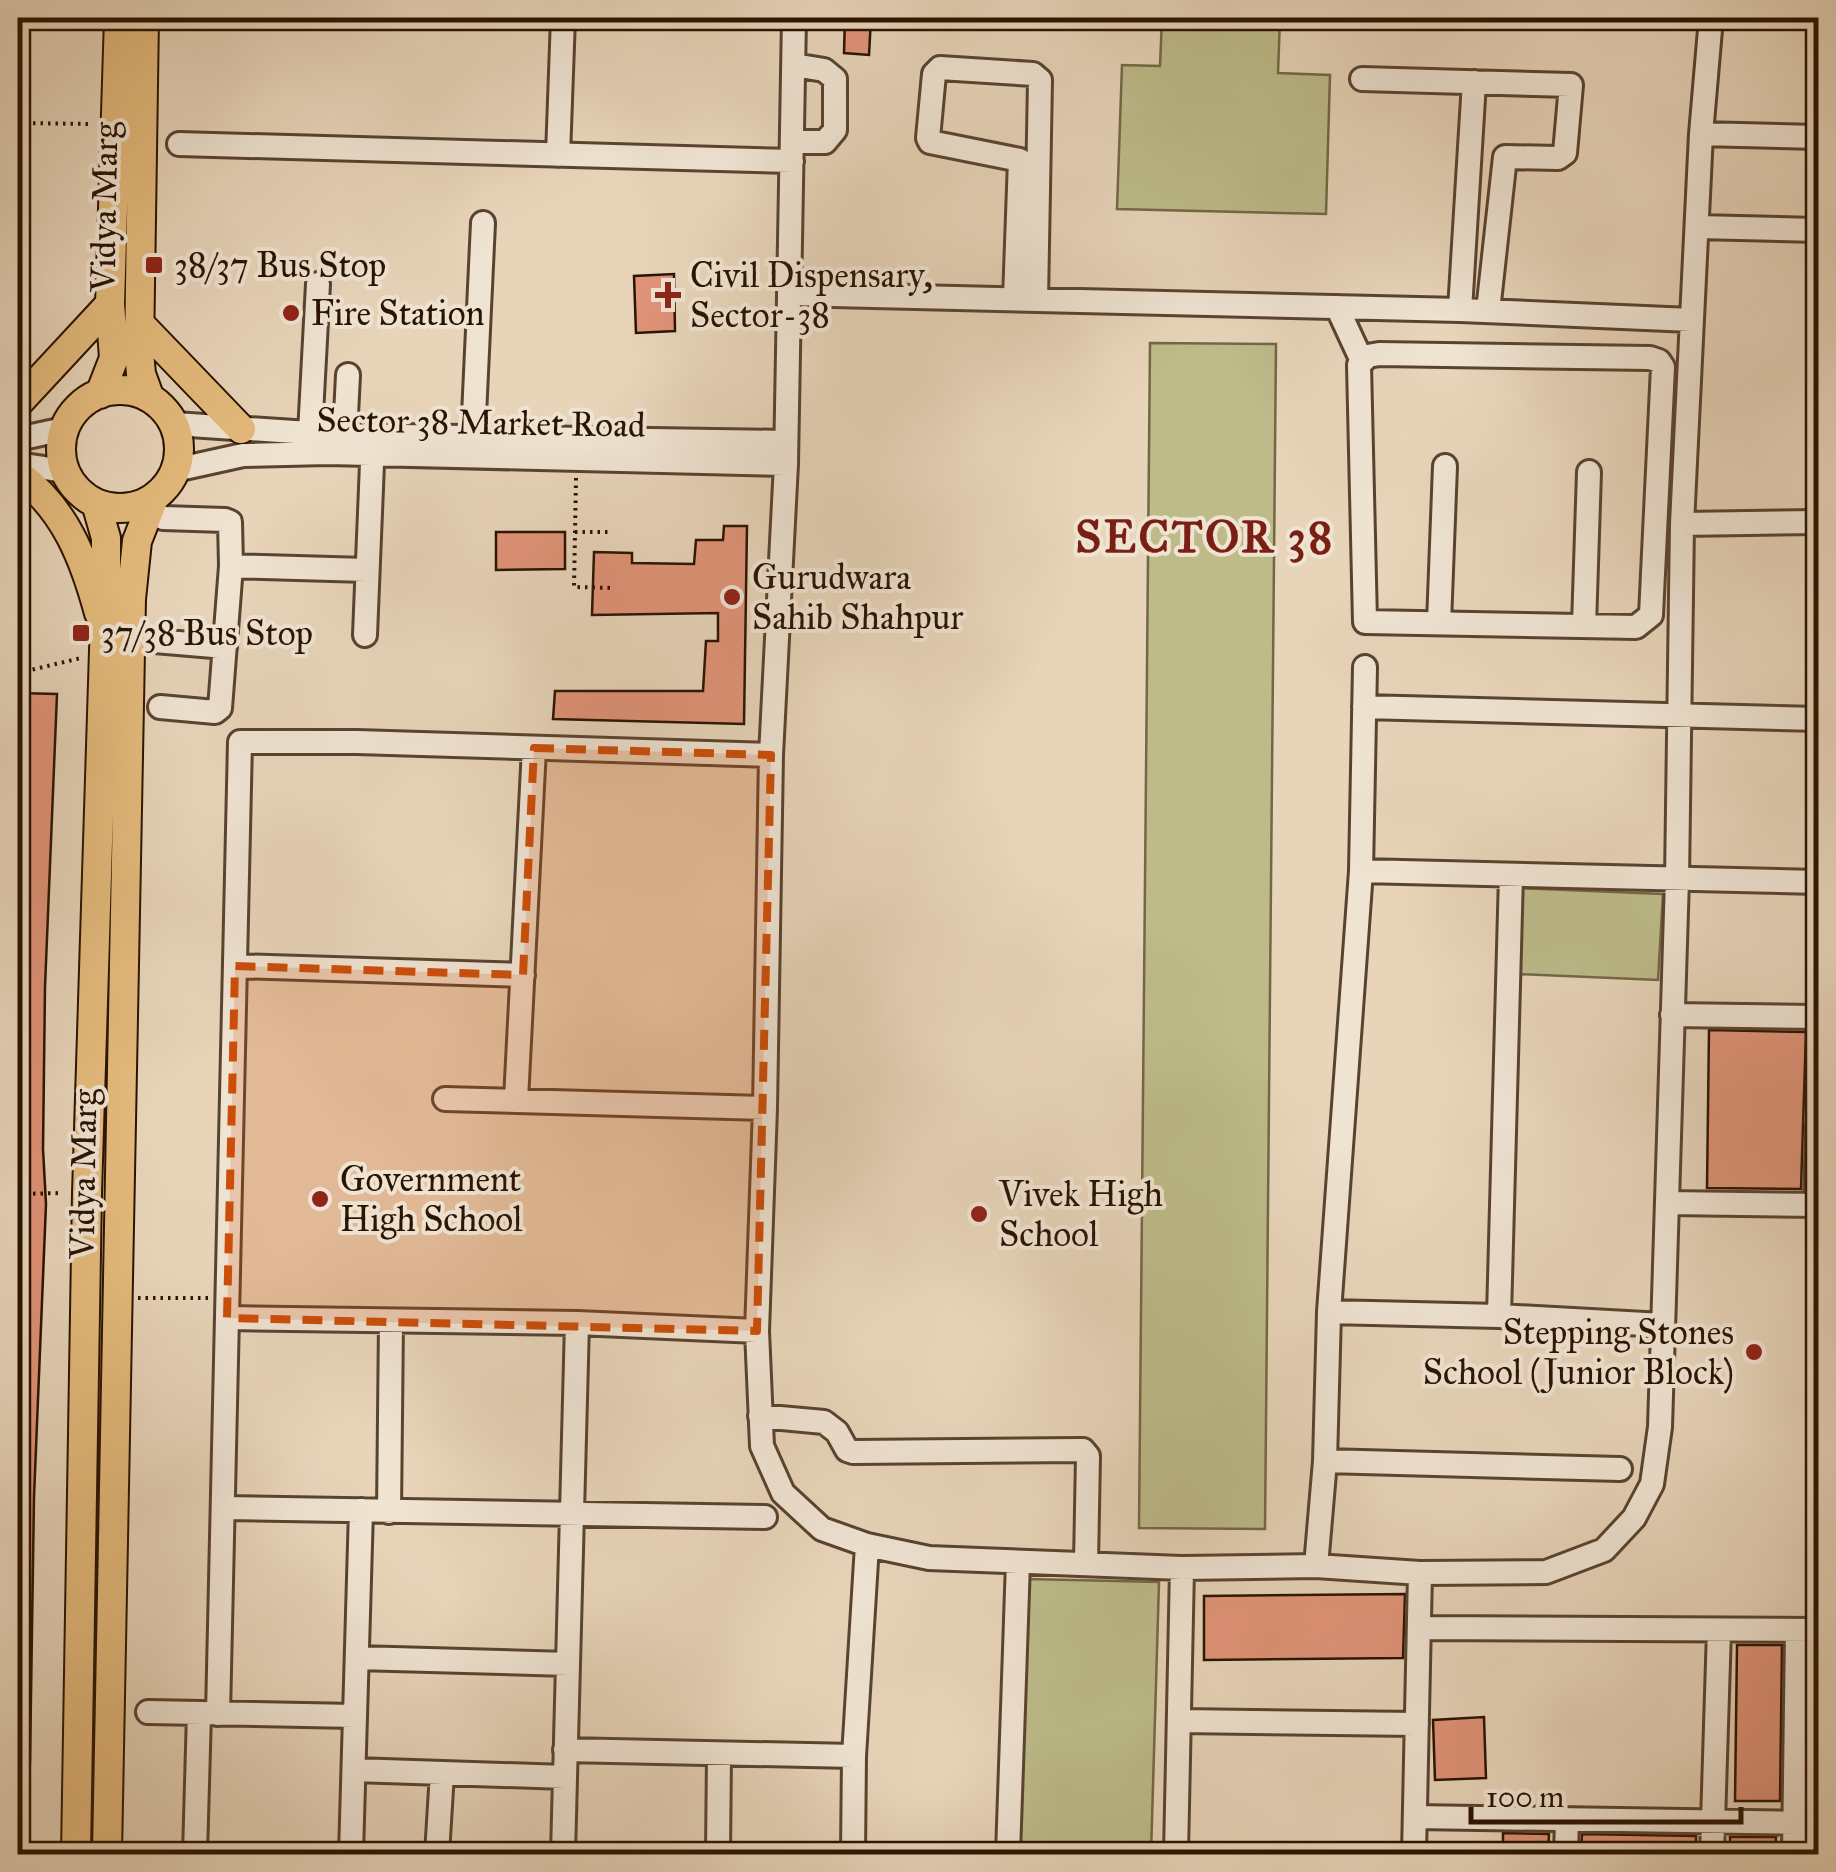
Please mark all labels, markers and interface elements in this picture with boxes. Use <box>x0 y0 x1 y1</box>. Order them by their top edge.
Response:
street label: Vidya Marg <box>82 121 127 293</box>
place label: 38/37 Bus Stop <box>174 244 386 287</box>
marker: 38/37 Bus Stop <box>143 254 165 276</box>
place label: Civil Dispensary, Sector-38 <box>690 254 933 337</box>
marker: Civil Dispensary, Sector-38 <box>655 282 681 308</box>
place label: Fire Station <box>311 292 485 335</box>
marker: Fire Station <box>280 302 302 324</box>
street label: Sector 38 Market Road <box>316 398 646 447</box>
district label: SECTOR 38 <box>1075 509 1335 564</box>
place label: Gurudwara Sahib Shahpur <box>752 556 964 639</box>
marker: Gurudwara Sahib Shahpur <box>721 586 743 608</box>
place label: 37/38 Bus Stop <box>101 612 313 655</box>
marker: 37/38 Bus Stop <box>70 622 92 644</box>
street label: Vidya Marg <box>61 1088 106 1260</box>
place label: Government High School <box>340 1158 523 1241</box>
place label: Vivek High School <box>998 1173 1163 1256</box>
marker: Government High School <box>309 1188 331 1210</box>
marker: Vivek High School <box>968 1203 990 1225</box>
place label: Stepping Stones School (Junior Block) <box>1423 1311 1734 1394</box>
marker: Stepping Stones School (Junior Block) <box>1743 1341 1765 1363</box>
scale bar <box>1471 1762 1741 1824</box>
text: 100 m <box>1486 1779 1564 1815</box>

